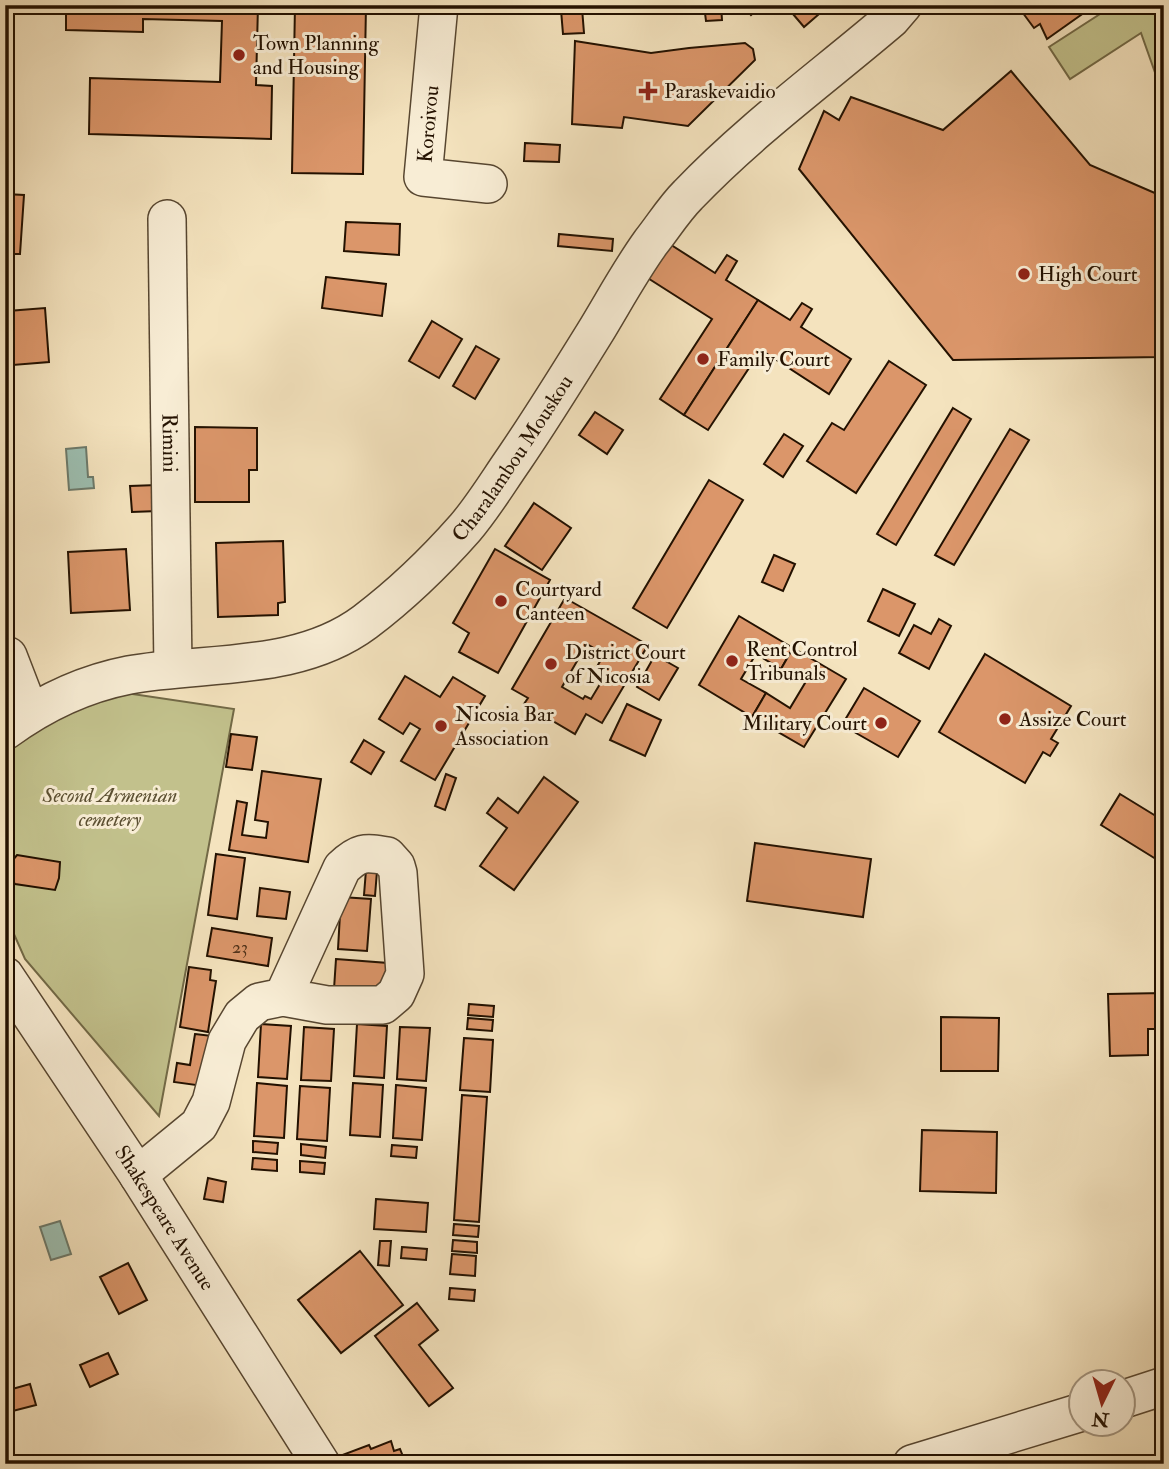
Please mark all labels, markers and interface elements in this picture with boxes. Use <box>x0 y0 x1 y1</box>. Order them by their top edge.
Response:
place label: Town Planning and Housing <box>253 30 379 81</box>
marker: Town Planning and Housing <box>231 47 247 63</box>
place label: Paraskevaidio <box>664 78 776 105</box>
marker: Paraskevaidio <box>638 81 658 101</box>
street label: Koroivou <box>412 84 445 164</box>
place label: High Court <box>1038 261 1138 288</box>
marker: High Court <box>1016 266 1032 282</box>
place label: Family Court <box>717 346 830 373</box>
marker: Family Court <box>695 351 711 367</box>
street label: Charalambou Mouskou <box>446 370 579 548</box>
street label: Rimini <box>156 413 183 473</box>
place label: Courtyard Canteen <box>515 576 602 627</box>
marker: Courtyard Canteen <box>493 593 509 609</box>
place label: Rent Control Tribunals <box>746 636 858 687</box>
place label: District Court of Nicosia <box>565 639 686 690</box>
marker: Rent Control Tribunals <box>724 653 740 669</box>
marker: District Court of Nicosia <box>543 656 559 672</box>
place label: Nicosia Bar Association <box>454 701 554 752</box>
place label: Assize Court <box>1018 706 1127 733</box>
place label: Military Court <box>742 710 867 737</box>
marker: Assize Court <box>997 711 1013 727</box>
marker: Military Court <box>873 715 889 731</box>
marker: Nicosia Bar Association <box>433 718 449 734</box>
park label: Second Armenian cemetery <box>41 782 178 833</box>
house number: 23 <box>232 936 248 959</box>
street label: Shakespeare Avenue <box>108 1140 221 1296</box>
north arrow <box>1068 1368 1138 1438</box>
text: N <box>1090 1406 1111 1432</box>

